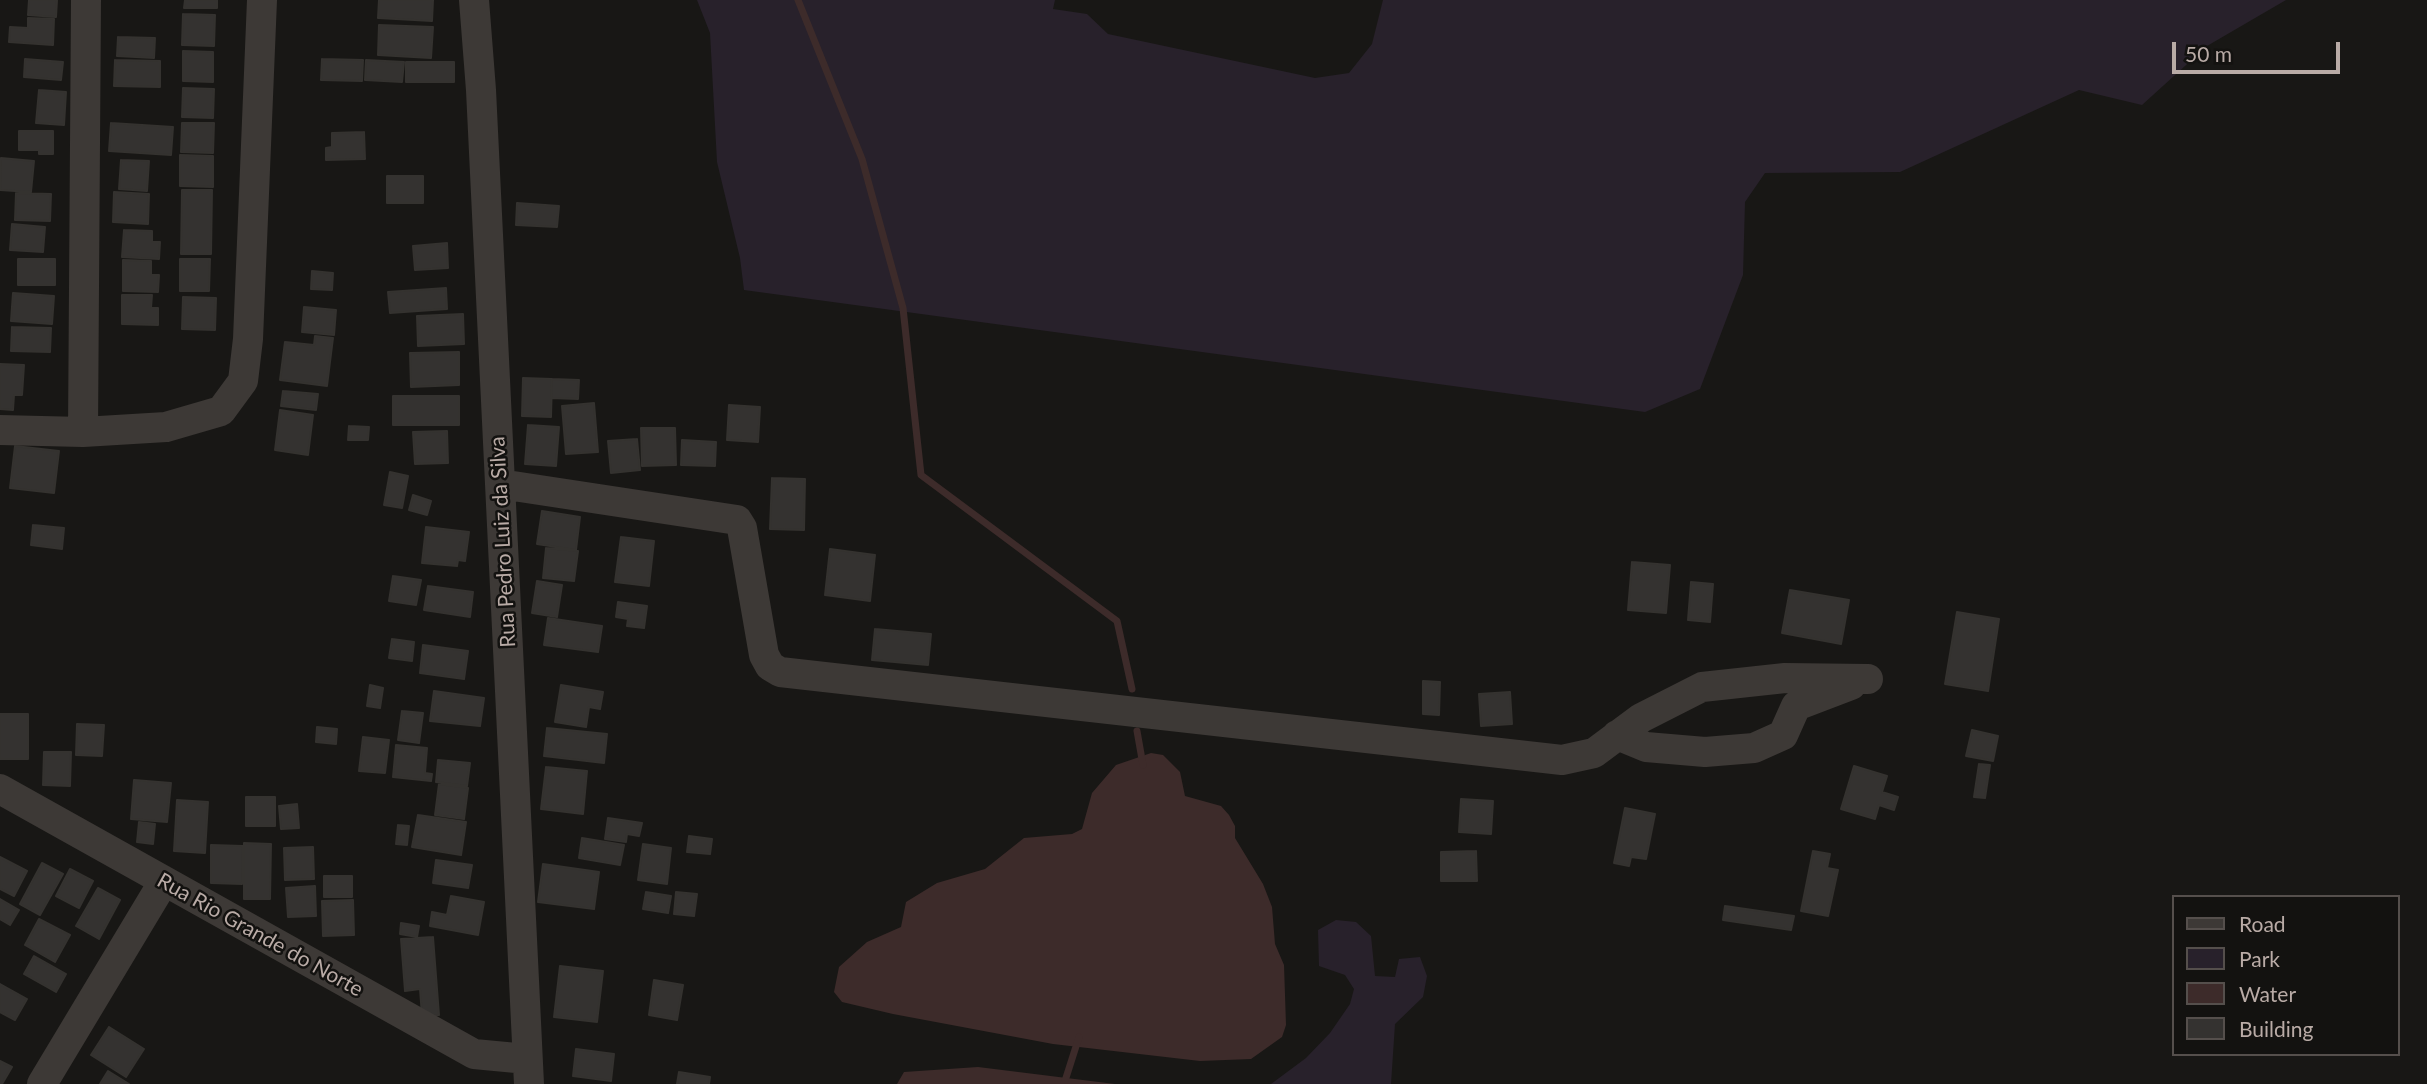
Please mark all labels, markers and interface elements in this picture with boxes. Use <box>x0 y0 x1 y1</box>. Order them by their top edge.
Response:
scale bar <box>2175 28 2343 72</box>
text: 50 m <box>2185 41 2232 66</box>
street label: Rua Pedro Luiz da Silva <box>485 436 521 648</box>
street label: Rua Rio Grande do Norte <box>153 868 367 1002</box>
legend <box>2172 895 2399 1056</box>
text: Road <box>2239 911 2286 936</box>
text: Park <box>2239 946 2280 971</box>
text: Water <box>2239 981 2296 1006</box>
text: Building <box>2239 1016 2314 1041</box>

